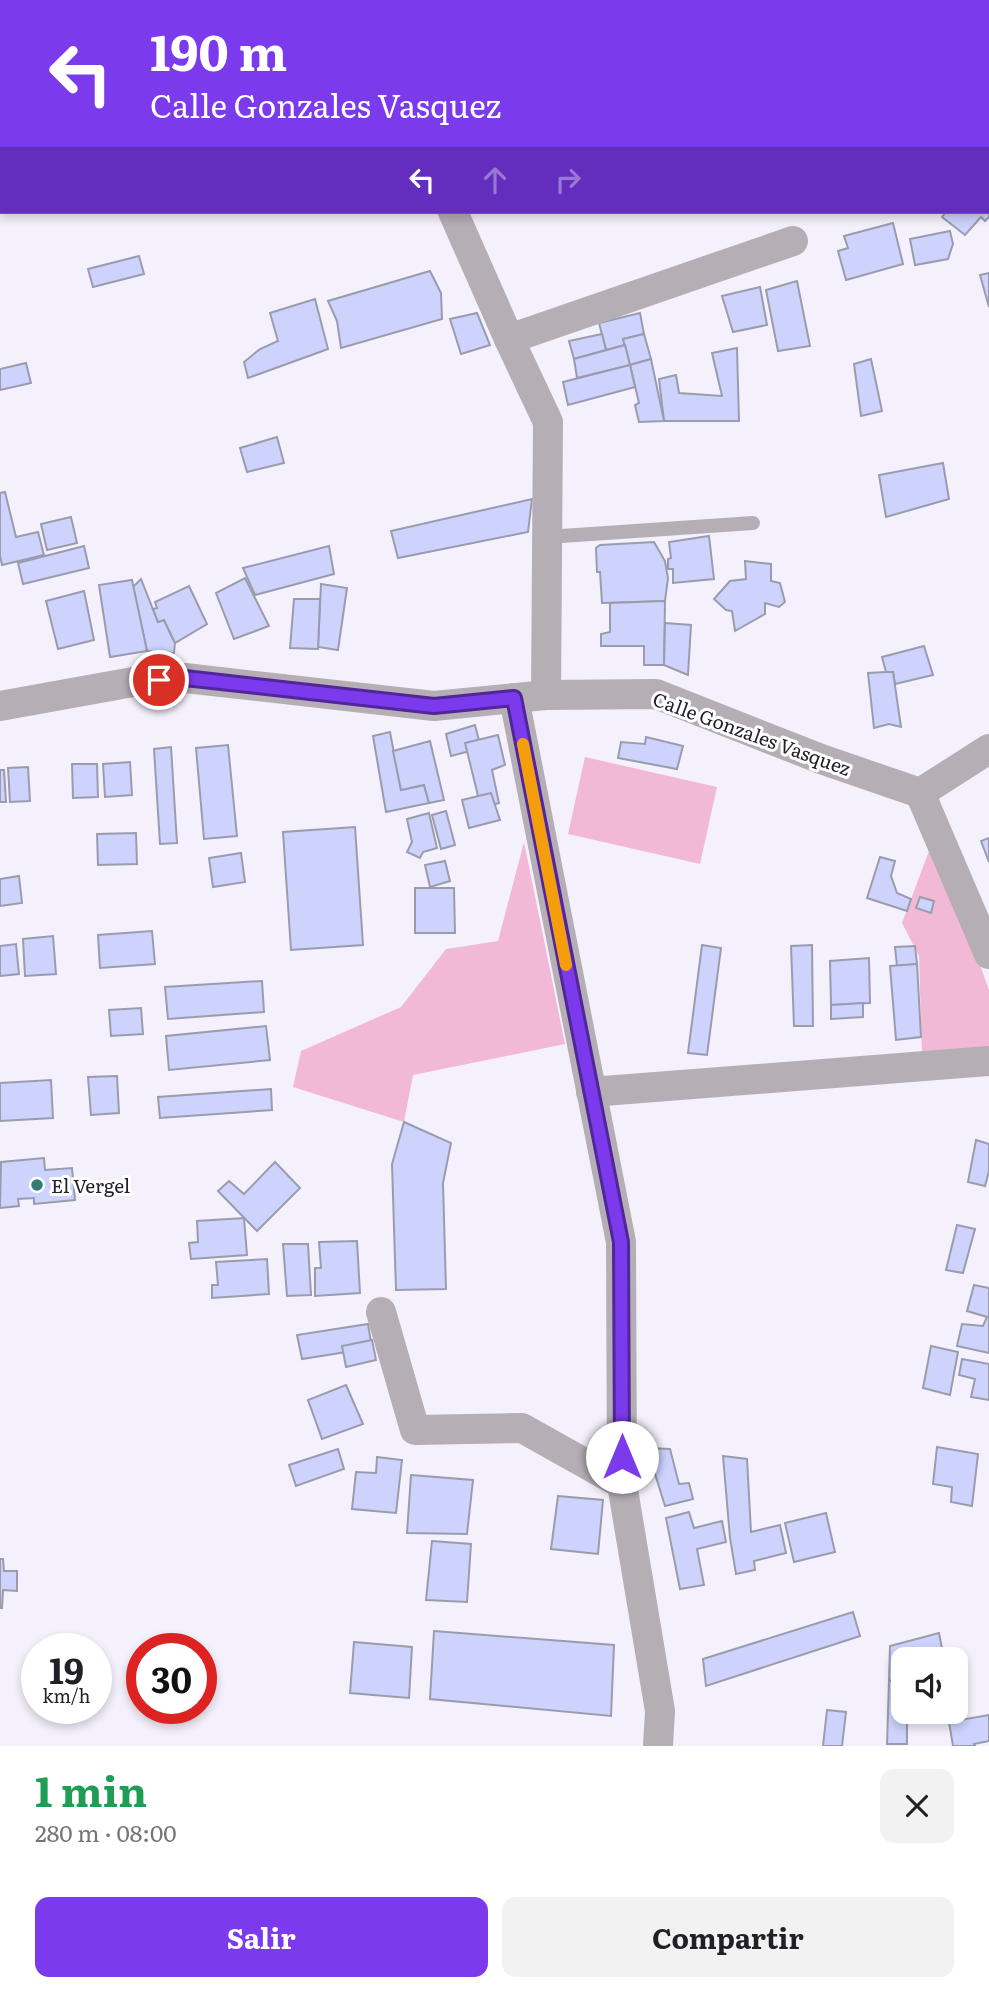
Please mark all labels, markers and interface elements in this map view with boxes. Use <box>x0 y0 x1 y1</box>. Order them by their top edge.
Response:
text: 190 m <box>150 13 287 86</box>
icon: left <box>35 28 126 119</box>
text: Calle Gonzales Vasquez <box>150 80 501 128</box>
icon: left <box>403 161 441 199</box>
icon: ahead <box>476 161 514 199</box>
icon: right <box>549 161 587 199</box>
pin <box>129 650 189 710</box>
icon: arrive <box>140 661 178 699</box>
street label: Calle Gonzales Vasquez <box>649 684 855 782</box>
place label: El Vergel <box>51 1171 130 1199</box>
marker: El Vergel <box>29 1177 45 1193</box>
position arrow <box>585 1420 659 1494</box>
speed limit sign: 30 <box>126 1633 217 1724</box>
text: 19 <box>49 1643 84 1695</box>
map controls <box>891 1647 968 1724</box>
button: sound <box>891 1647 968 1724</box>
text: km/h <box>43 1682 90 1709</box>
text: 1 min <box>35 1758 147 1820</box>
button: close <box>880 1769 954 1843</box>
text: 280 m · 08:00 <box>35 1815 177 1849</box>
button: Salir <box>35 1897 488 1977</box>
button: Compartir <box>502 1897 954 1977</box>

